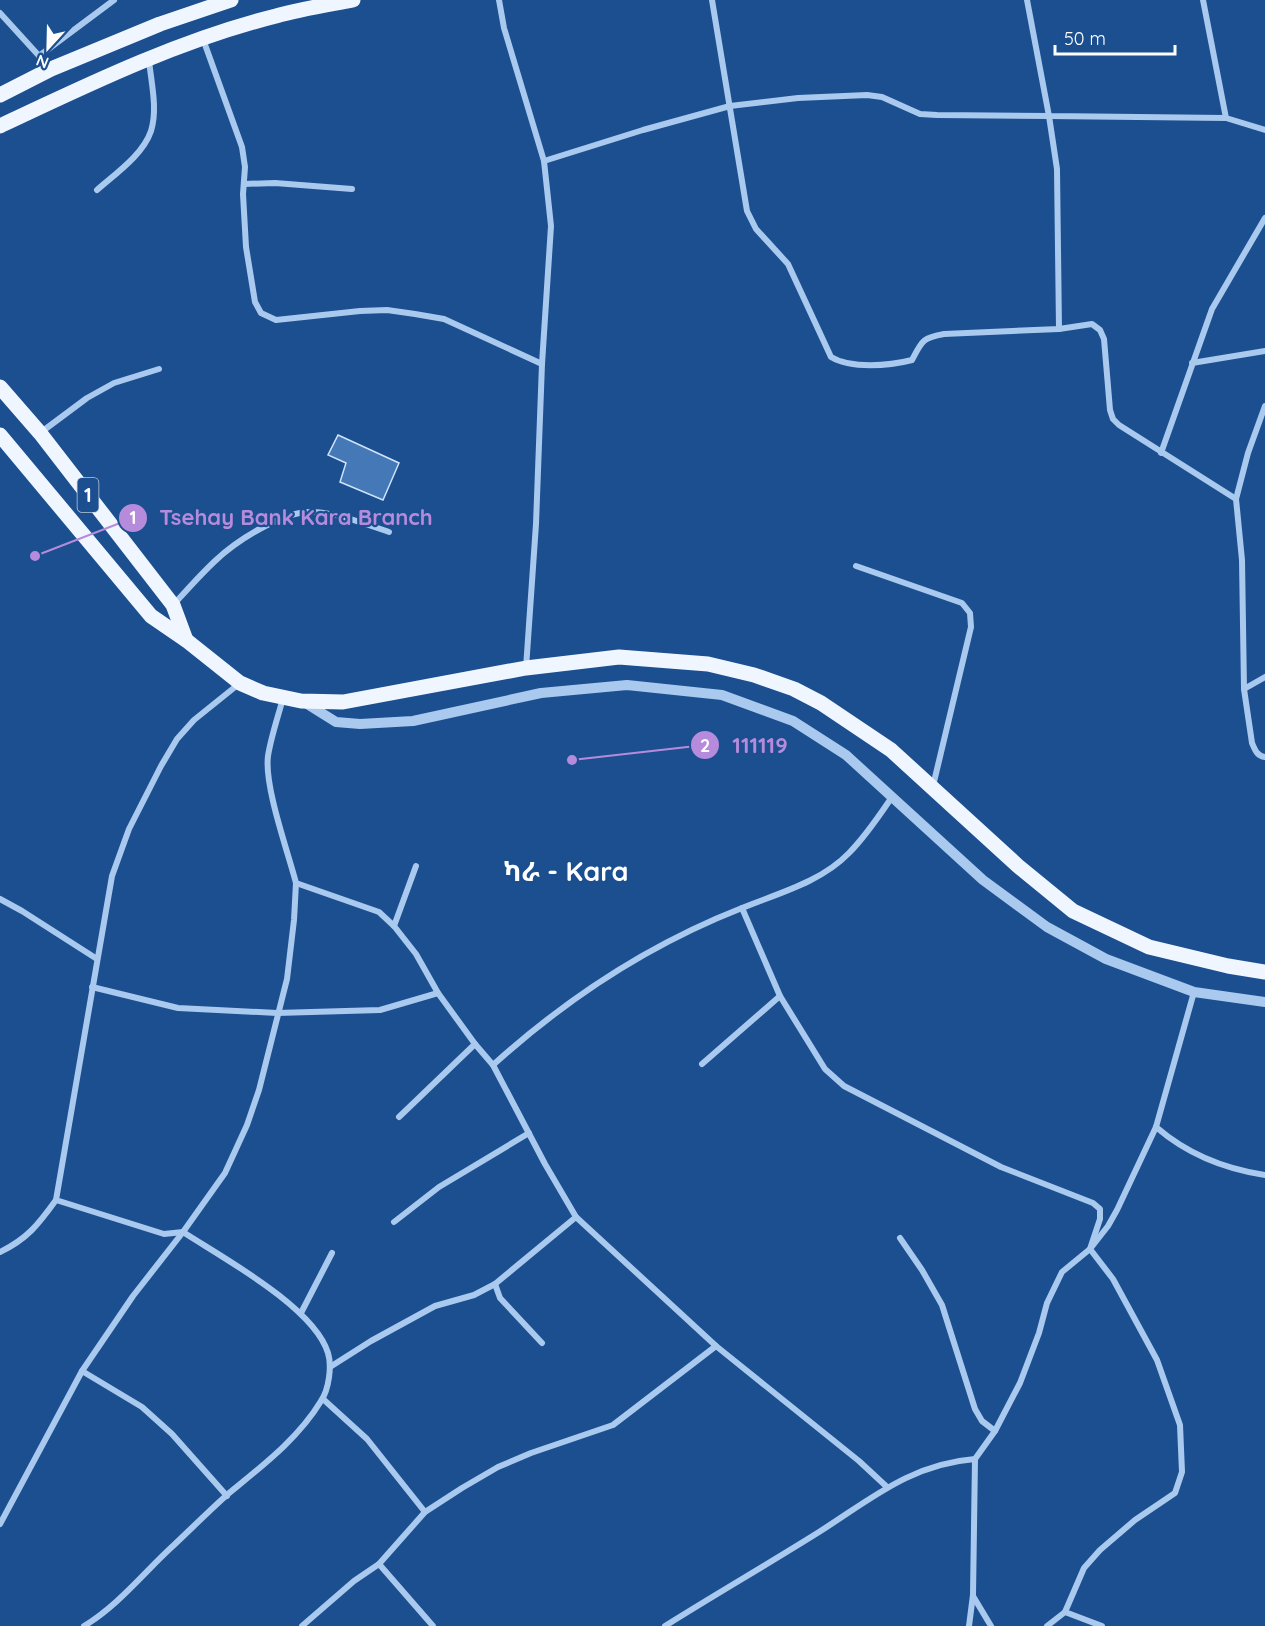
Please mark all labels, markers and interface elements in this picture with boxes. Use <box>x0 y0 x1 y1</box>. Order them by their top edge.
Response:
north arrow <box>18 18 78 78</box>
scale bar <box>1055 18 1175 56</box>
text: 50 m <box>1064 27 1106 50</box>
text: N <box>33 50 52 73</box>
road number: 1 <box>78 478 98 512</box>
callout: Tsehay Bank Kara Branch <box>118 498 445 538</box>
text: Tsehay Bank Kara Branch <box>159 503 433 531</box>
text: 1 <box>129 506 137 529</box>
callout: 111119 <box>690 725 800 765</box>
text: 111119 <box>732 731 788 759</box>
text: 2 <box>700 734 710 757</box>
district label: ካራ - Kara <box>503 854 629 888</box>

